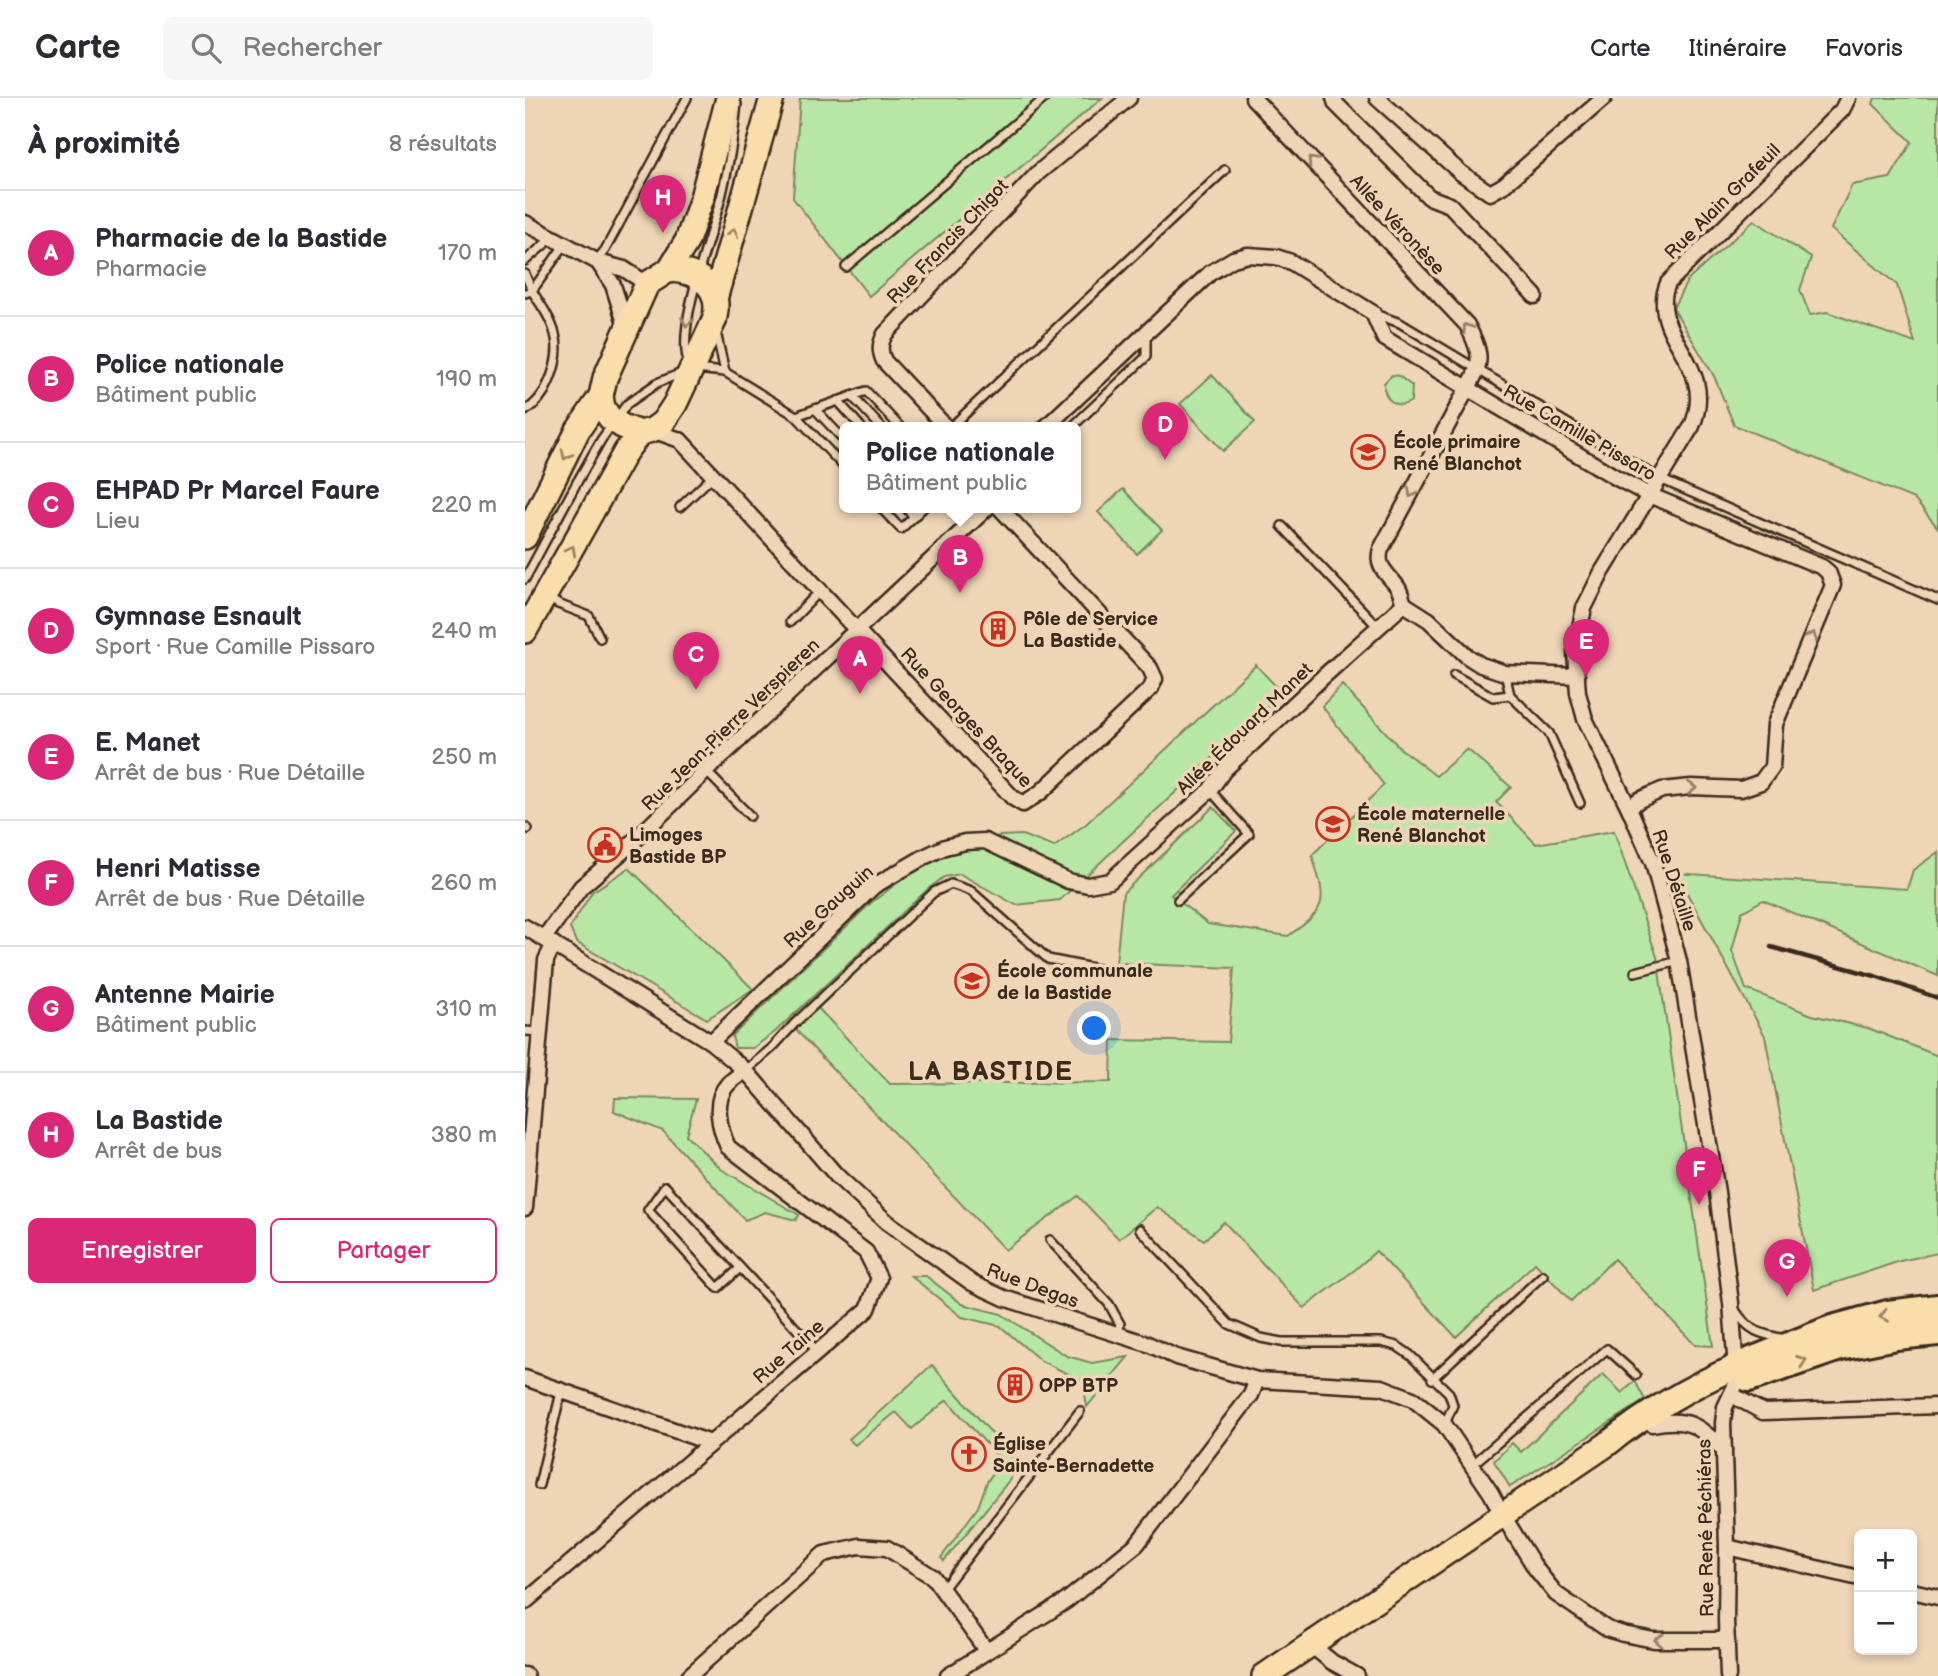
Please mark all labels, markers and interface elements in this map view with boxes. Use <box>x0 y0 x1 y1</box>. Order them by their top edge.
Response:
search box <box>163 17 653 80</box>
text: Carte <box>35 28 121 68</box>
icon: search <box>187 29 225 67</box>
text: Rechercher <box>243 33 382 64</box>
text: Carte <box>1590 34 1651 63</box>
text: Itinéraire <box>1689 34 1787 63</box>
text: Favoris <box>1825 34 1903 63</box>
text: À proximité <box>28 126 180 162</box>
text: 8 résultats <box>389 130 497 158</box>
street label: Rue Alain Grafeuil <box>1660 139 1786 265</box>
one-way arrow <box>1308 156 1320 169</box>
street label: Allée Véronèse <box>1344 170 1449 280</box>
pin: H <box>640 175 686 233</box>
street label: Rue Francis Chigot <box>883 175 1014 309</box>
text: Pharmacie de la Bastide <box>95 224 387 255</box>
one-way arrow <box>725 227 739 239</box>
text: A <box>44 239 58 267</box>
text: 170 m <box>438 239 497 267</box>
text: Pharmacie <box>95 255 207 283</box>
one-way arrow <box>680 317 695 328</box>
one-way arrow <box>1462 323 1475 336</box>
text: Police nationale <box>95 350 284 381</box>
text: B <box>43 365 59 393</box>
text: 190 m <box>436 365 497 393</box>
street label: Rue Camille Pissaro <box>1499 380 1660 486</box>
text: Bâtiment public <box>95 381 257 409</box>
pin: D <box>1142 402 1188 460</box>
popup <box>839 422 1081 513</box>
place label: École primaire René Blanchot <box>1393 430 1522 476</box>
school or university icon: École primaire René Blanchot <box>1349 433 1387 471</box>
text: Police nationale <box>865 438 1055 469</box>
one-way arrow <box>560 448 574 460</box>
text: Bâtiment public <box>865 469 1027 497</box>
text: EHPAD Pr Marcel Faure <box>95 476 380 507</box>
one-way arrow <box>1407 485 1420 498</box>
text: C <box>43 491 59 519</box>
text: 220 m <box>431 491 497 519</box>
text: Lieu <box>95 507 140 535</box>
pin: B <box>937 535 983 593</box>
one-way arrow <box>563 545 576 558</box>
text: Gymnase Esnault <box>95 602 301 633</box>
place label: Pôle de Service La Bastide <box>1023 608 1158 653</box>
building icon: Pôle de Service La Bastide <box>979 610 1017 648</box>
text: D <box>43 617 59 645</box>
text: 240 m <box>431 617 497 645</box>
pin: E <box>1563 619 1609 677</box>
one-way arrow <box>1803 631 1817 643</box>
pin: C <box>673 632 719 690</box>
text: Sport · Rue Camille Pissaro <box>95 633 375 661</box>
street label: Rue Jean-Pierre Verspieren <box>637 634 825 816</box>
pin: A <box>837 636 883 694</box>
street label: Rue Georges Braque <box>895 643 1037 793</box>
street label: Allée Édouard Manet <box>1172 657 1318 800</box>
text: E. Manet <box>95 728 200 759</box>
text: E <box>44 743 58 771</box>
text: 250 m <box>431 743 497 771</box>
text: Arrêt de bus · Rue Détaille <box>95 759 365 787</box>
one-way arrow <box>1687 780 1698 796</box>
place label: École maternelle René Blanchot <box>1357 802 1505 848</box>
school or university icon: École maternelle René Blanchot <box>1314 805 1352 843</box>
place label: Limoges Bastide BP <box>629 824 726 869</box>
public building icon: Limoges Bastide BP <box>586 826 624 864</box>
street label: Rue Détaille <box>1646 827 1701 934</box>
text: Henri Matisse <box>95 854 260 885</box>
street label: Rue Gauguin <box>779 861 879 953</box>
text: F <box>44 869 58 897</box>
text: 260 m <box>431 869 497 897</box>
text: Arrêt de bus · Rue Détaille <box>95 885 365 913</box>
place label: École communale de la Bastide <box>997 959 1153 1005</box>
school or university icon: École communale de la Bastide <box>953 962 991 1000</box>
text: Antenne Mairie <box>95 980 275 1011</box>
text: G <box>43 995 59 1023</box>
text: 310 m <box>435 995 497 1023</box>
text: Bâtiment public <box>95 1011 257 1039</box>
your location <box>1077 1011 1111 1045</box>
district label: LA BASTIDE <box>908 1057 1074 1088</box>
text: La Bastide <box>95 1106 223 1137</box>
text: H <box>42 1121 60 1149</box>
text: 380 m <box>431 1121 497 1149</box>
text: Arrêt de bus <box>95 1137 222 1165</box>
pin: F <box>1676 1147 1722 1205</box>
button: Enregistrer <box>28 1218 256 1283</box>
button: Partager <box>270 1218 497 1283</box>
pin: G <box>1764 1239 1810 1297</box>
street label: Rue Degas <box>983 1259 1082 1314</box>
one-way arrow <box>1878 1307 1890 1322</box>
street label: Rue Taine <box>749 1315 829 1389</box>
one-way arrow <box>1795 1355 1807 1369</box>
building icon: OPP BTP <box>996 1366 1034 1404</box>
place label: OPP BTP <box>1039 1375 1118 1398</box>
place label: Église Sainte-Bernadette <box>993 1432 1154 1478</box>
church icon: Église Sainte-Bernadette <box>950 1435 988 1473</box>
street label: Rue René Péchiéras <box>1693 1439 1720 1617</box>
map controls <box>1854 1529 1917 1655</box>
button: + <box>1854 1529 1917 1592</box>
button: − <box>1854 1592 1917 1655</box>
one-way arrow <box>1653 1633 1664 1648</box>

